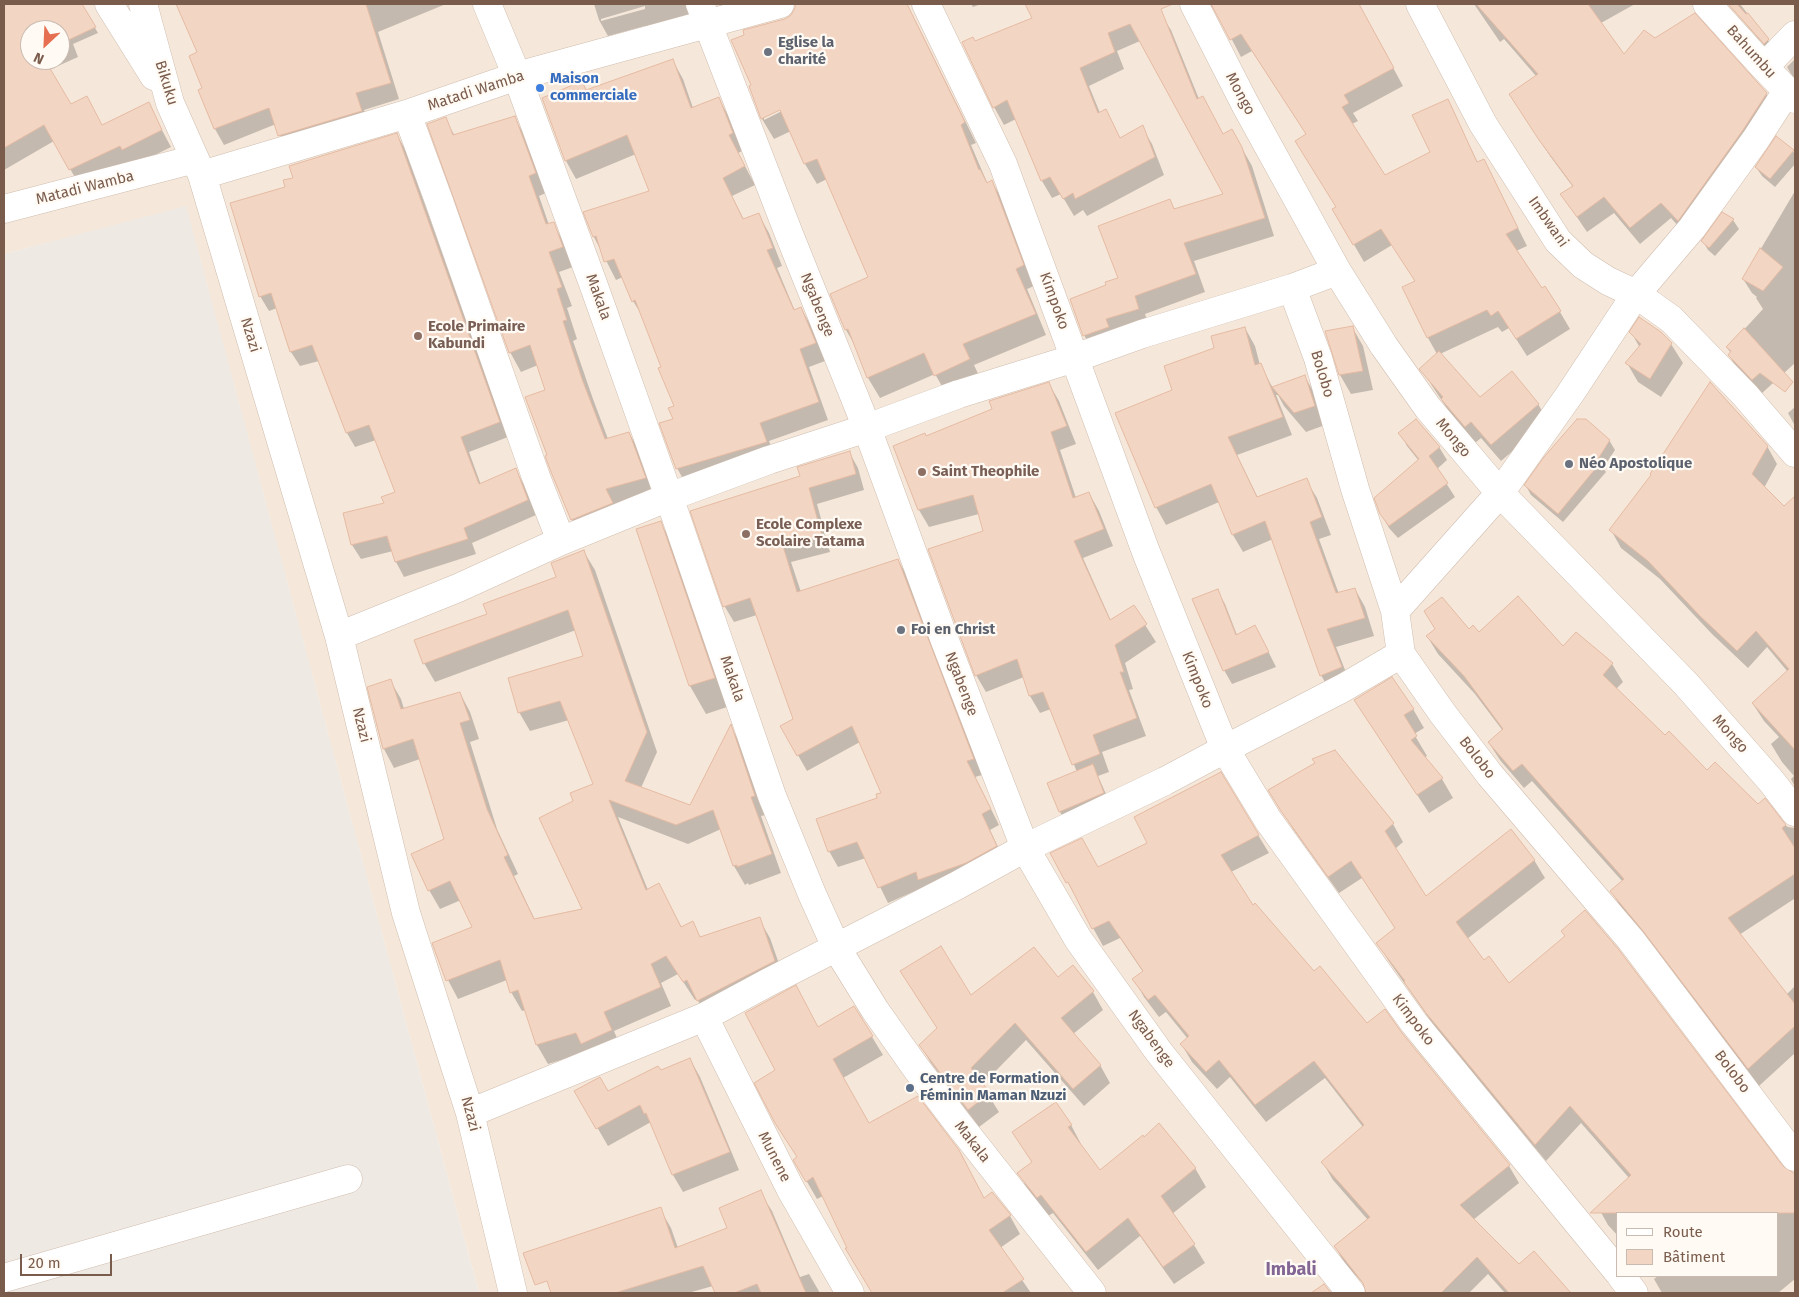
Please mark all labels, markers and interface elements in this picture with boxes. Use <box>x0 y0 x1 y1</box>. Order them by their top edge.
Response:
north arrow <box>20 20 70 70</box>
street label: Bahumbu <box>1722 22 1780 82</box>
place label: Eglise la charité <box>778 34 834 69</box>
marker: Eglise la charité <box>762 46 774 58</box>
text: N <box>31 48 47 68</box>
street label: Bikuku <box>151 58 181 108</box>
street label: Matadi Wamba <box>425 67 527 115</box>
place label: Maison commerciale <box>550 70 637 105</box>
street label: Mongo <box>1221 70 1259 118</box>
marker: Maison commerciale <box>534 82 546 94</box>
street label: Matadi Wamba <box>34 167 136 209</box>
street label: Imbwani <box>1524 193 1572 251</box>
street label: Ngabenge <box>796 270 838 340</box>
street label: Kimpoko <box>1035 270 1073 332</box>
street label: Makala <box>581 271 615 323</box>
street label: Nzazi <box>236 315 264 355</box>
place label: Ecole Primaire Kabundi <box>428 318 525 353</box>
marker: Ecole Primaire Kabundi <box>412 330 424 342</box>
street label: Bolobo <box>1306 348 1338 400</box>
street label: Mongo <box>1431 415 1475 461</box>
place label: Néo Apostolique <box>1579 455 1692 473</box>
marker: Néo Apostolique <box>1563 458 1575 470</box>
place label: Saint Theophile <box>932 463 1039 481</box>
marker: Saint Theophile <box>916 466 928 478</box>
place label: Ecole Complexe Scolaire Tatama <box>756 516 865 551</box>
marker: Ecole Complexe Scolaire Tatama <box>740 528 752 540</box>
place label: Foi en Christ <box>911 621 995 639</box>
marker: Foi en Christ <box>895 624 907 636</box>
street label: Ngabenge <box>940 649 982 719</box>
street label: Kimpoko <box>1177 649 1217 711</box>
street label: Makala <box>716 653 748 705</box>
street label: Nzazi <box>348 706 374 744</box>
street label: Mongo <box>1708 711 1752 757</box>
street label: Bolobo <box>1455 733 1499 783</box>
street label: Kimpoko <box>1388 991 1438 1049</box>
street label: Ngabenge <box>1124 1006 1178 1072</box>
street label: Bolobo <box>1710 1047 1754 1097</box>
place label: Centre de Formation Féminin Maman Nzuzi <box>920 1070 1067 1105</box>
marker: Centre de Formation Féminin Maman Nzuzi <box>904 1082 916 1094</box>
street label: Nzazi <box>457 1095 483 1133</box>
street label: Makala <box>950 1118 994 1166</box>
street label: Munene <box>754 1129 794 1185</box>
legend <box>1616 1212 1779 1277</box>
text: Route <box>1663 1223 1703 1241</box>
scale bar <box>22 1244 115 1276</box>
text: Bâtiment <box>1663 1248 1725 1266</box>
text: 20 m <box>28 1254 61 1272</box>
district label: Imbali <box>1265 1259 1317 1281</box>

